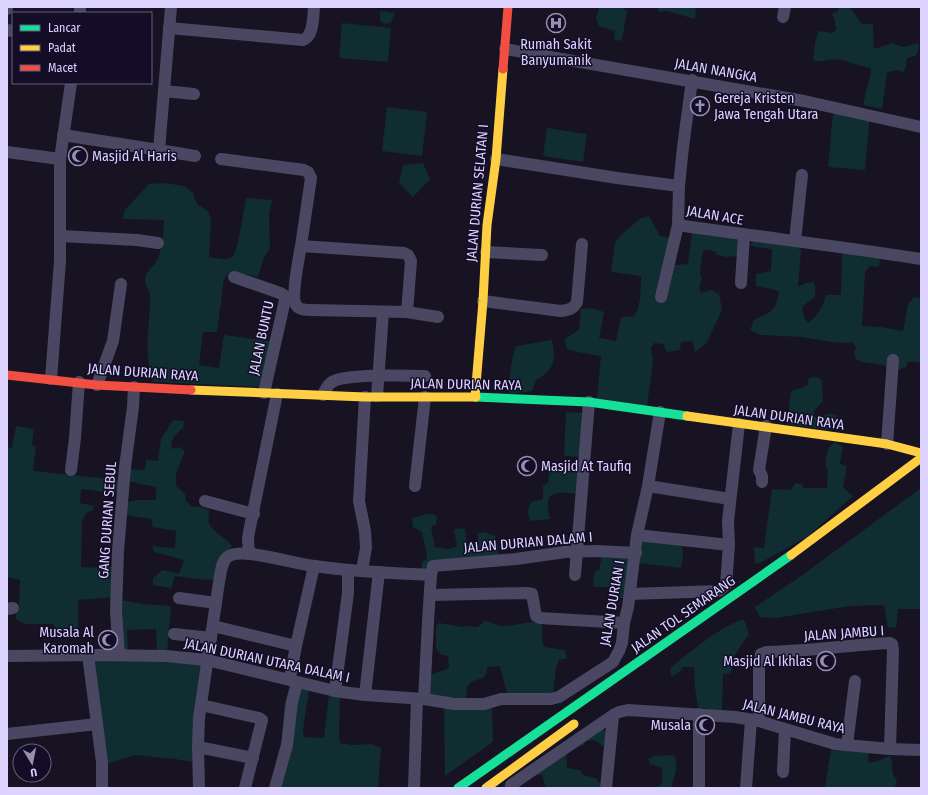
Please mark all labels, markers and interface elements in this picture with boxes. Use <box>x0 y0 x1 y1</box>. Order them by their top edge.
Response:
legend <box>12 12 152 84</box>
hospital icon: Rumah Sakit Banyumanik <box>545 12 567 34</box>
text: Lancar <box>48 21 81 35</box>
place label: Rumah Sakit Banyumanik <box>520 36 592 69</box>
text: Padat <box>48 41 76 55</box>
street label: JALAN NANGKA <box>673 55 759 86</box>
text: Macet <box>48 61 77 75</box>
place label: Gereja Kristen Jawa Tengah Utara <box>714 90 819 123</box>
church icon: Gereja Kristen Jawa Tengah Utara <box>689 95 711 117</box>
street label: JALAN DURIAN SELATAN I <box>463 123 492 263</box>
mosque icon: Masjid Al Haris <box>67 145 89 167</box>
place label: Masjid Al Haris <box>92 148 177 165</box>
street label: JALAN ACE <box>685 202 745 229</box>
street label: JALAN BUNTU <box>245 299 278 377</box>
street label: JALAN DURIAN RAYA <box>87 360 200 385</box>
street label: JALAN DURIAN RAYA <box>410 375 522 394</box>
street label: JALAN DURIAN RAYA <box>733 401 846 434</box>
mosque icon: Masjid At Taufiq <box>516 455 538 477</box>
place label: Masjid At Taufiq <box>541 458 632 475</box>
street label: GANG DURIAN SEBUL <box>95 461 120 579</box>
street label: JALAN DURIAN DALAM I <box>463 528 593 557</box>
street label: JALAN DURIAN I <box>597 559 628 647</box>
street label: JALAN TOL SEMARANG <box>628 572 739 657</box>
street label: JALAN JAMBU I <box>803 622 885 645</box>
place label: Musala Al Karomah <box>39 624 94 657</box>
mosque icon: Musala Al Karomah <box>97 629 119 651</box>
street label: JALAN DURIAN UTARA DALAM I <box>183 635 351 686</box>
mosque icon: Masjid Al Ikhlas <box>815 650 837 672</box>
place label: Masjid Al Ikhlas <box>723 653 812 670</box>
street label: JALAN JAMBU RAYA <box>741 696 847 738</box>
mosque icon: Musala <box>694 714 716 736</box>
place label: Musala <box>651 717 691 734</box>
north arrow <box>12 743 52 783</box>
text: U <box>29 765 38 779</box>

